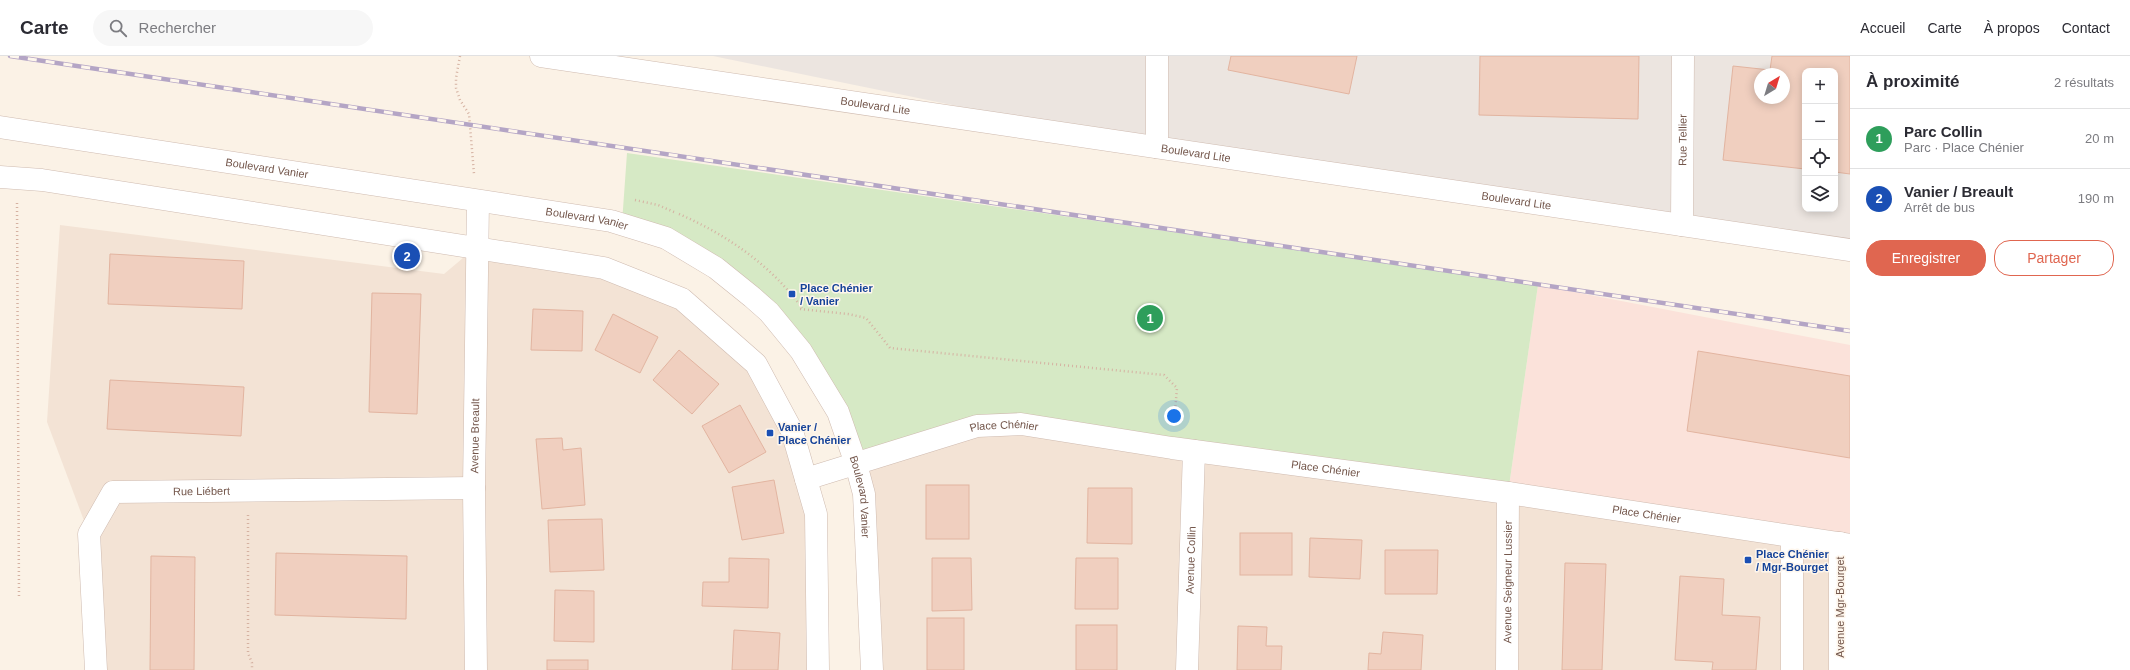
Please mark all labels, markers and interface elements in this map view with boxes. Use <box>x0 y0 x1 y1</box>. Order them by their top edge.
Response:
search box <box>93 10 373 46</box>
text: Carte <box>20 17 69 38</box>
icon: search <box>107 17 129 39</box>
text: Rechercher <box>139 19 216 36</box>
text: Accueil <box>1860 20 1905 36</box>
text: Carte <box>1927 20 1962 36</box>
text: À propos <box>1984 20 2040 36</box>
text: Contact <box>2062 20 2110 36</box>
north arrow <box>1754 68 1790 104</box>
map controls <box>1802 68 1838 212</box>
button: + <box>1802 68 1838 104</box>
text: À proximité <box>1866 72 1960 91</box>
text: 2 résultats <box>2054 75 2114 90</box>
street label: Boulevard Lite <box>840 94 911 117</box>
button: − <box>1802 104 1838 140</box>
street label: Rue Tellier <box>1676 114 1689 166</box>
text: Parc Collin <box>1904 123 1982 140</box>
text: 1 <box>1875 131 1883 146</box>
text: 20 m <box>2085 131 2114 146</box>
button: locate <box>1802 140 1838 176</box>
text: Parc · Place Chénier <box>1904 140 2024 155</box>
street label: Boulevard Lite <box>1160 142 1232 164</box>
street label: Boulevard Vanier <box>225 156 309 180</box>
button: layers <box>1802 176 1838 212</box>
text: Vanier / Breault <box>1904 183 2013 200</box>
street label: Boulevard Lite <box>1481 189 1552 212</box>
text: 2 <box>1875 191 1883 206</box>
text: 190 m <box>2078 191 2114 206</box>
text: Arrêt de bus <box>1904 200 1975 215</box>
street label: Boulevard Vanier <box>545 205 630 232</box>
button: Enregistrer <box>1866 240 1986 276</box>
button: Partager <box>1994 240 2114 276</box>
pin: 2 <box>394 241 420 271</box>
place label: Place Chénier / Vanier <box>800 282 873 307</box>
marker: Place Chénier / Vanier <box>787 289 797 299</box>
pin: 1 <box>1137 303 1163 333</box>
street label: Avenue Breault <box>468 398 481 474</box>
your location <box>1164 406 1184 426</box>
street label: Place Chénier <box>968 418 1040 434</box>
place label: Vanier / Place Chénier <box>778 421 851 446</box>
marker: Vanier / Place Chénier <box>765 428 775 438</box>
street label: Boulevard Vanier <box>848 454 872 539</box>
street label: Place Chénier <box>1291 458 1361 479</box>
street label: Rue Liébert <box>173 485 230 497</box>
street label: Place Chénier <box>1611 503 1682 525</box>
street label: Avenue Seigneur Lussier <box>1501 520 1514 643</box>
street label: Avenue Collin <box>1183 526 1198 594</box>
place label: Place Chénier / Mgr-Bourget <box>1756 548 1829 573</box>
marker: Place Chénier / Mgr-Bourget <box>1743 555 1753 565</box>
street label: Avenue Mgr-Bourget <box>1834 556 1846 658</box>

